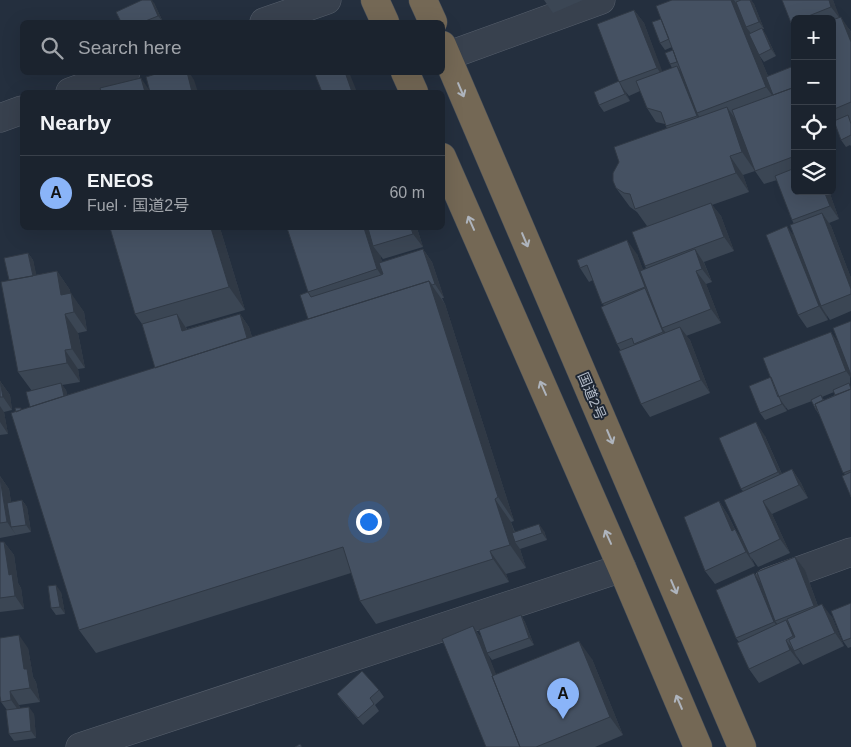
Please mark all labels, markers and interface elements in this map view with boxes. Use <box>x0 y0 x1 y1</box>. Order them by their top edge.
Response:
map controls <box>791 15 836 195</box>
button: + <box>791 15 836 60</box>
search box <box>20 20 445 75</box>
icon: search <box>38 34 66 62</box>
text: Search here <box>78 37 182 58</box>
button: − <box>791 60 836 105</box>
one-way arrow <box>457 82 467 97</box>
button: locate <box>791 105 836 150</box>
text: Nearby <box>40 111 111 134</box>
button: layers <box>791 150 836 195</box>
text: ENEOS <box>87 170 154 191</box>
text: A <box>50 184 62 201</box>
text: 60 m <box>389 184 425 201</box>
text: Fuel · 国道2号 <box>87 197 189 214</box>
one-way arrow <box>466 216 476 231</box>
one-way arrow <box>521 232 531 247</box>
street label: 国道2号 <box>575 370 609 422</box>
one-way arrow <box>538 381 548 396</box>
one-way arrow <box>606 429 615 444</box>
your location <box>356 509 382 535</box>
one-way arrow <box>603 530 613 545</box>
one-way arrow <box>669 579 679 594</box>
pin: A <box>547 678 579 719</box>
one-way arrow <box>673 695 683 710</box>

